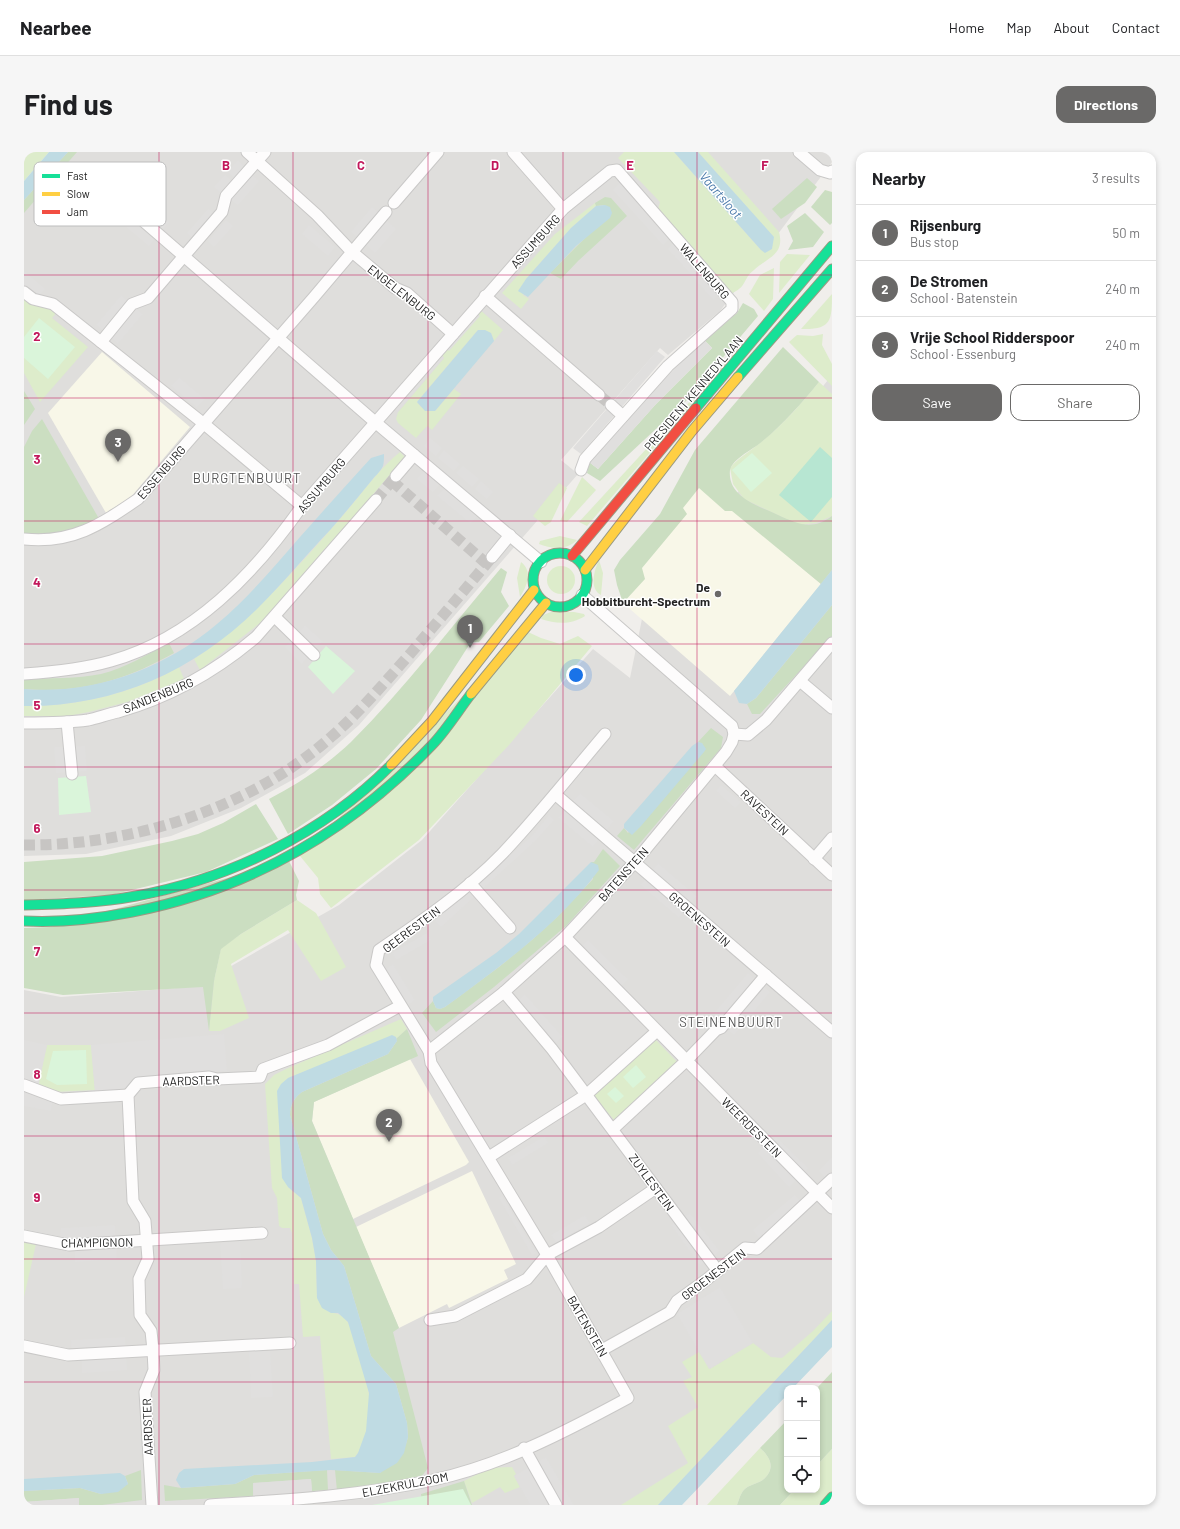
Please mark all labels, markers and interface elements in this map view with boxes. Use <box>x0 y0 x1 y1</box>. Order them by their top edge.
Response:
text: Nearbee <box>20 16 92 39</box>
text: Home <box>949 19 985 36</box>
text: Map <box>1007 19 1031 36</box>
text: About <box>1053 19 1090 36</box>
text: Contact <box>1112 19 1160 36</box>
button: Directions <box>1056 86 1156 123</box>
text: Find us <box>24 87 113 121</box>
text: B <box>222 157 230 173</box>
text: C <box>357 157 365 173</box>
text: D <box>491 157 499 173</box>
text: E <box>626 157 634 173</box>
text: F <box>761 157 769 173</box>
legend <box>34 162 166 226</box>
water label: Vaartsloot <box>696 168 746 222</box>
text: Nearby <box>872 168 926 188</box>
text: Fast <box>67 169 88 182</box>
text: 3 results <box>1092 170 1140 186</box>
text: Slow <box>67 187 90 200</box>
text: Jam <box>67 205 88 218</box>
street label: ASSUMBURG <box>507 211 563 271</box>
text: Rijsenburg <box>910 216 981 234</box>
text: 1 <box>883 225 887 241</box>
text: 50 m <box>1113 225 1140 241</box>
text: Bus stop <box>910 234 959 250</box>
street label: WALENBURG <box>677 240 733 302</box>
street label: ENGELENBURG <box>365 261 439 323</box>
text: De Stromen <box>910 272 988 290</box>
text: 2 <box>881 281 889 297</box>
text: 240 m <box>1105 281 1140 297</box>
text: School · Batenstein <box>910 290 1018 306</box>
text: 2 <box>33 328 41 344</box>
text: Vrije School Ridderspoor <box>910 328 1074 346</box>
street label: PRESIDENT KENNEDYLAAN <box>641 333 745 453</box>
text: 3 <box>881 337 889 353</box>
text: 240 m <box>1105 337 1140 353</box>
text: School · Essenburg <box>910 346 1016 362</box>
button: Save <box>872 384 1002 421</box>
button: Share <box>1010 384 1140 421</box>
pin: 3 <box>105 429 131 462</box>
street label: ESSENBURG <box>134 442 188 502</box>
text: 3 <box>33 451 41 467</box>
street label: ASSUMBURG <box>294 455 348 515</box>
district label: BURGTENBUURT <box>193 470 301 486</box>
text: 4 <box>33 574 41 590</box>
place label: De Hobbitburcht-Spectrum <box>582 580 710 608</box>
marker: De Hobbitburcht-Spectrum <box>713 589 723 599</box>
pin: 1 <box>457 615 483 648</box>
your location <box>566 665 586 685</box>
street label: SANDENBURG <box>121 674 195 716</box>
text: 5 <box>33 697 41 713</box>
street label: RAVESTEIN <box>738 786 792 838</box>
text: 6 <box>34 820 41 836</box>
street label: BATENSTEIN <box>595 844 651 904</box>
street label: GROENESTEIN <box>666 889 734 949</box>
street label: GEERESTEIN <box>379 903 443 955</box>
text: 7 <box>34 943 41 959</box>
district label: STEINENBUURT <box>679 1014 783 1030</box>
text: 8 <box>33 1066 41 1082</box>
street label: AARDSTER <box>162 1072 220 1088</box>
street label: WEERDESTEIN <box>719 1094 785 1160</box>
pin: 2 <box>376 1109 402 1142</box>
street label: ZUYLESTEIN <box>627 1151 677 1213</box>
text: 9 <box>34 1189 41 1205</box>
street label: CHAMPIGNON <box>61 1234 133 1250</box>
street label: GROENESTEIN <box>678 1245 748 1303</box>
street label: BATENSTEIN <box>565 1293 611 1359</box>
map controls <box>784 1385 820 1493</box>
button: + <box>784 1385 820 1421</box>
street label: AARDSTER <box>139 1398 155 1456</box>
button: − <box>784 1421 820 1457</box>
button: locate <box>784 1457 820 1493</box>
street label: ELZEKRULZOOM <box>361 1469 449 1499</box>

